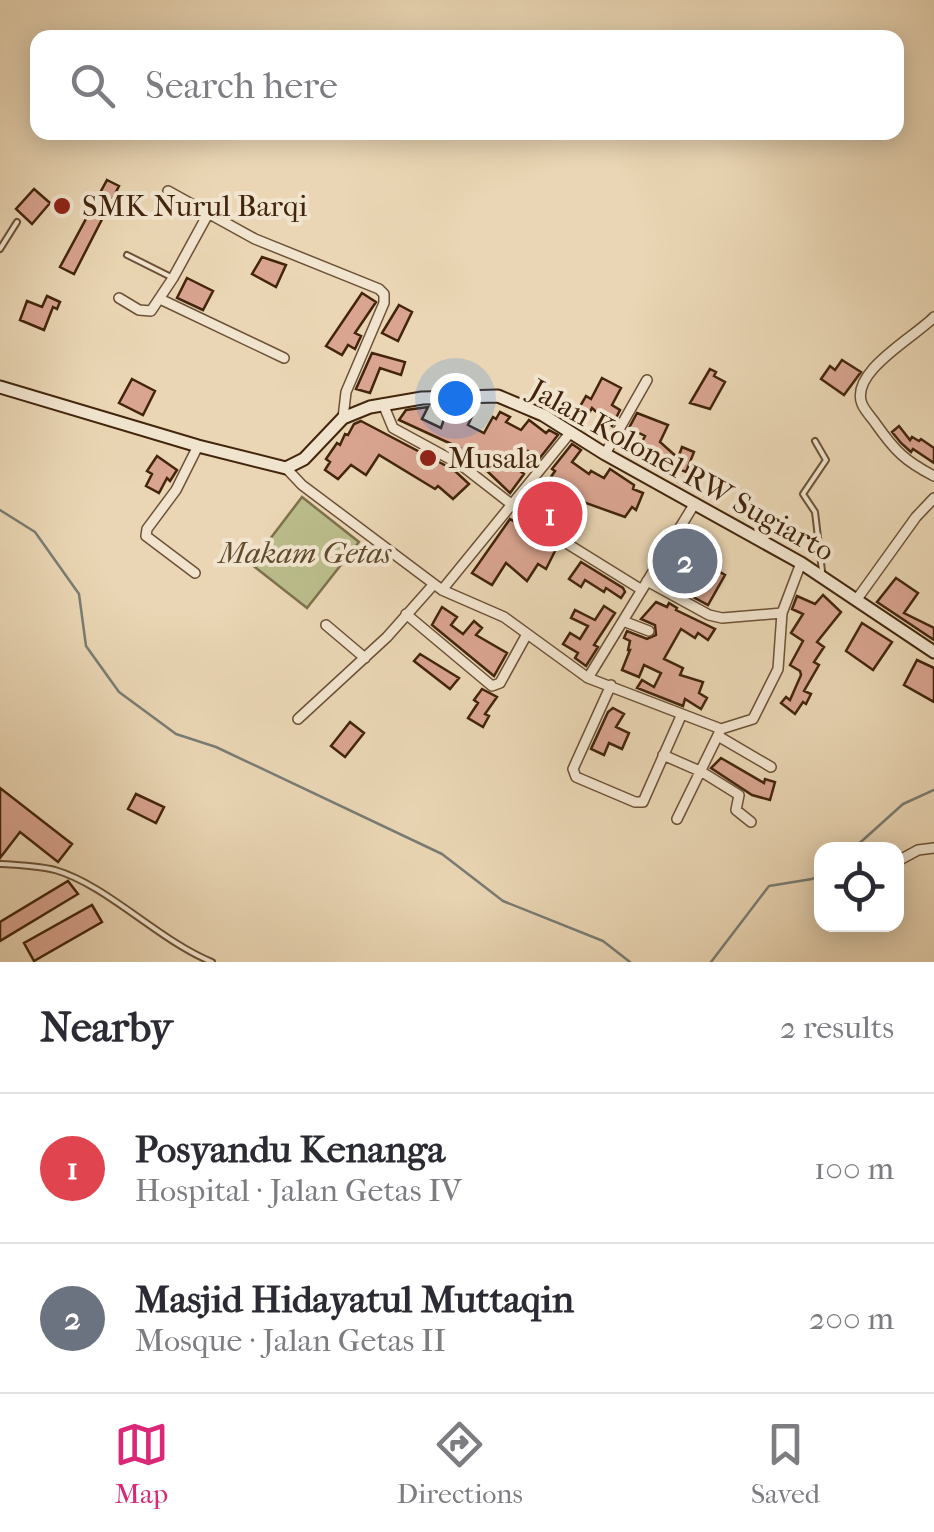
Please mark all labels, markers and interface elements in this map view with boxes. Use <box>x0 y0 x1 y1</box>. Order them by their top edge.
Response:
search box <box>30 30 904 140</box>
icon: search <box>65 58 120 113</box>
text: Search here <box>145 63 338 108</box>
place label: SMK Nurul Barqi <box>82 189 308 224</box>
marker: SMK Nurul Barqi <box>51 195 73 217</box>
street label: Jalan Kolonel RW Sugiarto <box>522 371 840 569</box>
your location <box>430 373 481 424</box>
place label: Musala <box>448 441 540 476</box>
marker: Musala <box>417 447 439 469</box>
pin: 1 <box>518 476 582 552</box>
pin: 2 <box>652 524 718 598</box>
park label: Makam Getas <box>217 536 392 571</box>
map controls <box>814 842 904 932</box>
button: locate <box>814 842 904 932</box>
text: Nearby <box>40 1003 172 1052</box>
text: 2 results <box>780 1009 894 1046</box>
text: Posyandu Kenanga <box>135 1127 445 1172</box>
text: 1 <box>67 1150 78 1187</box>
text: 100 m <box>814 1150 894 1187</box>
text: Hospital · Jalan Getas IV <box>135 1172 462 1209</box>
text: Masjid Hidayatul Muttaqin <box>135 1277 574 1322</box>
text: 2 <box>64 1300 81 1337</box>
text: 200 m <box>809 1300 894 1337</box>
text: Mosque · Jalan Getas II <box>135 1322 446 1359</box>
tab: Map <box>114 1417 169 1510</box>
tab: Directions <box>397 1417 523 1510</box>
tab: Saved <box>751 1417 820 1510</box>

